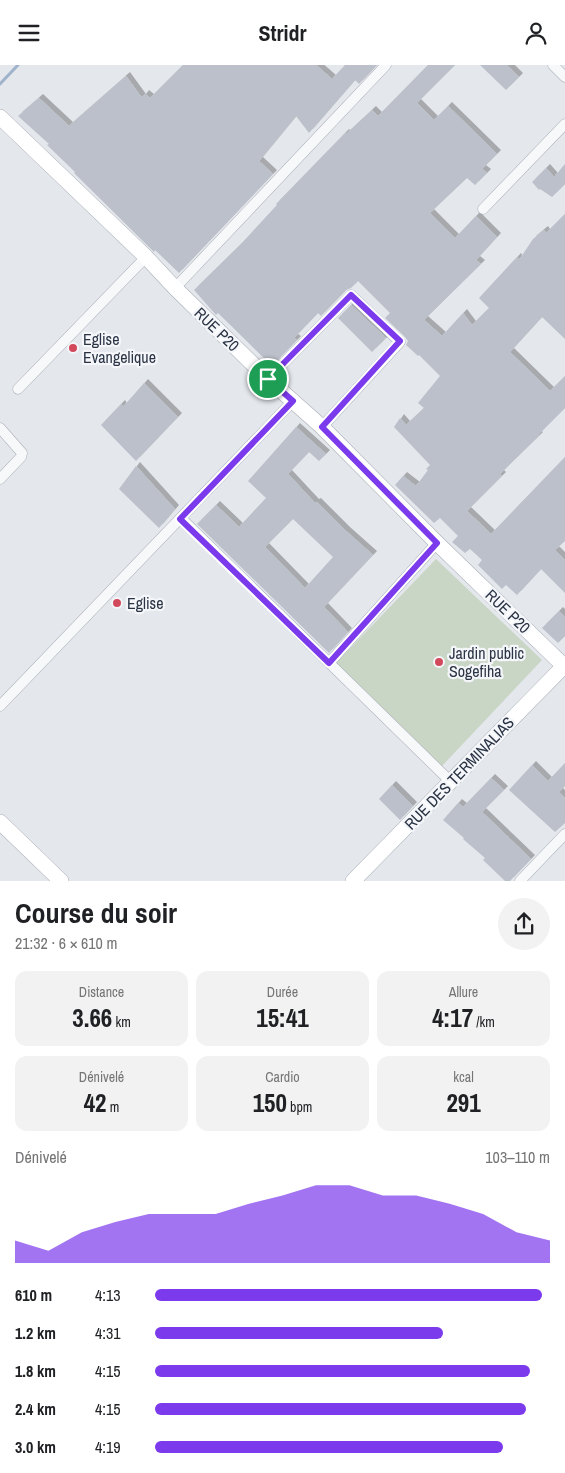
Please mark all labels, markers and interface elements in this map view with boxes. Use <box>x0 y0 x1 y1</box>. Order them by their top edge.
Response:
text: Stridr <box>258 18 307 48</box>
icon: menu <box>15 19 43 47</box>
icon: person <box>522 19 550 47</box>
street label: RUE P20 <box>190 302 244 356</box>
place label: Eglise Evangelique <box>83 328 156 368</box>
marker: Eglise Evangelique <box>67 342 79 354</box>
pin <box>247 358 289 400</box>
icon: arrive <box>254 365 282 393</box>
street label: RUE P20 <box>481 584 535 638</box>
place label: Eglise <box>127 592 163 614</box>
marker: Eglise <box>111 597 123 609</box>
place label: Jardin public Sogefiha <box>449 642 525 682</box>
marker: Jardin public Sogefiha <box>433 656 445 668</box>
street label: RUE DES TERMINALIAS <box>399 712 519 834</box>
text: Course du soir <box>15 894 177 932</box>
button: share <box>498 898 550 950</box>
text: 21:32 · 6 × 610 m <box>15 932 118 954</box>
text: Distance <box>79 983 124 1001</box>
text: Durée <box>267 983 298 1001</box>
text: Allure <box>449 983 478 1001</box>
text: 3.66 <box>72 1001 112 1035</box>
text: 15:41 <box>256 1001 309 1035</box>
text: 4:17 <box>432 1001 473 1035</box>
text: km <box>112 1013 131 1031</box>
text: /km <box>473 1013 495 1031</box>
text: Dénivelé <box>79 1068 124 1086</box>
text: Cardio <box>265 1068 300 1086</box>
text: kcal <box>453 1068 474 1086</box>
text: 42 <box>84 1086 107 1120</box>
text: 150 <box>253 1086 287 1120</box>
text: 291 <box>446 1086 481 1120</box>
text: m <box>107 1098 119 1116</box>
text: bpm <box>287 1098 312 1116</box>
text: Dénivelé <box>15 1146 67 1168</box>
text: 103–110 m <box>485 1146 550 1168</box>
text: 610 m <box>15 1284 52 1306</box>
text: 4:13 <box>95 1284 121 1306</box>
text: 1.2 km <box>15 1322 56 1344</box>
text: 4:31 <box>95 1322 121 1344</box>
text: 1.8 km <box>15 1360 56 1382</box>
text: 4:15 <box>95 1360 121 1382</box>
text: 2.4 km <box>15 1398 56 1420</box>
text: 4:15 <box>95 1398 121 1420</box>
text: 3.0 km <box>15 1436 56 1458</box>
text: 4:19 <box>95 1436 121 1458</box>

